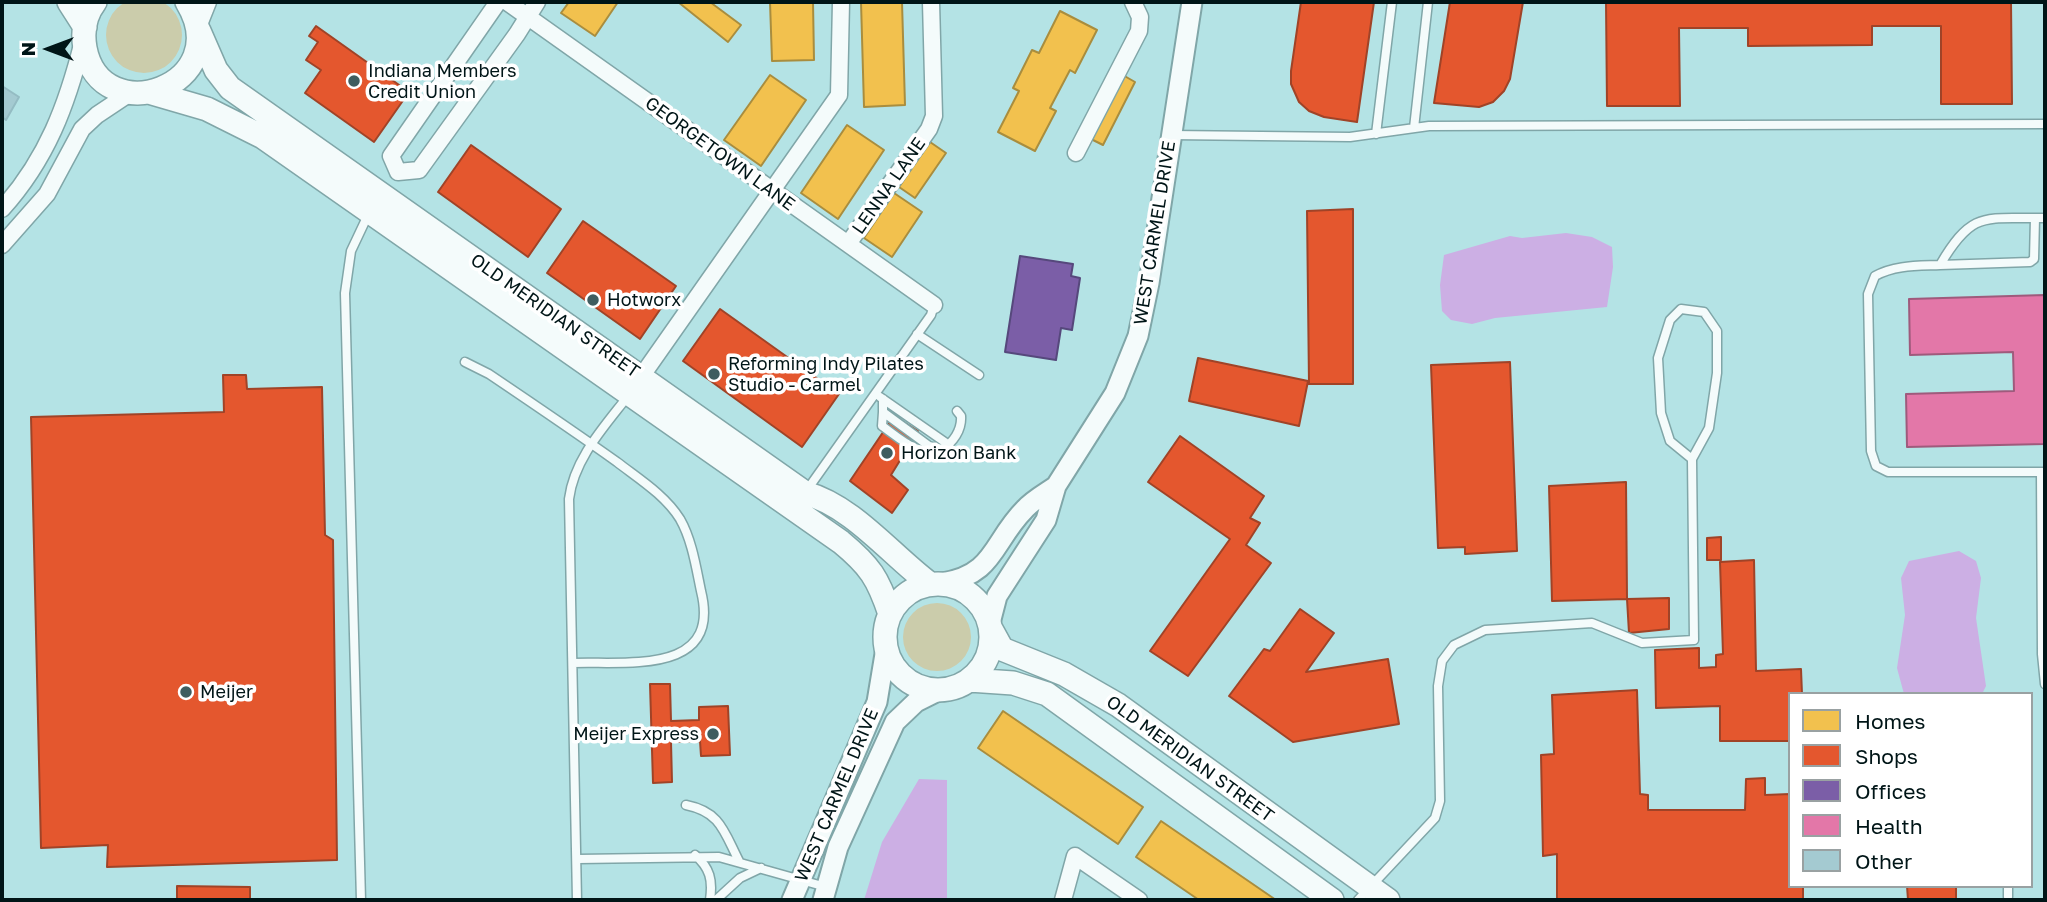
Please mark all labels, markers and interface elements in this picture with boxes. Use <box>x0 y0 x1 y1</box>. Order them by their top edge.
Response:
north arrow <box>14 14 84 84</box>
text: N <box>16 42 39 56</box>
place label: Indiana Members Credit Union <box>368 60 516 102</box>
marker: Indiana Members Credit Union <box>346 73 362 89</box>
street label: GEORGETOWN LANE <box>641 92 799 216</box>
street label: LENNA LANE <box>848 134 930 238</box>
street label: WEST CARMEL DRIVE <box>1130 139 1180 327</box>
street label: OLD MERIDIAN STREET <box>466 249 644 383</box>
place label: Hotworx <box>607 289 681 311</box>
marker: Hotworx <box>585 292 601 308</box>
place label: Reforming Indy Pilates Studio - Carmel <box>728 353 924 396</box>
marker: Reforming Indy Pilates Studio - Carmel <box>706 366 722 382</box>
place label: Horizon Bank <box>901 442 1016 464</box>
marker: Horizon Bank <box>879 445 895 461</box>
place label: Meijer <box>200 681 253 703</box>
marker: Meijer <box>178 684 194 700</box>
street label: OLD MERIDIAN STREET <box>1102 691 1278 827</box>
legend <box>1788 692 2033 888</box>
street label: WEST CARMEL DRIVE <box>791 705 883 885</box>
text: Homes <box>1855 708 1925 734</box>
place label: Meijer Express <box>573 723 699 745</box>
marker: Meijer Express <box>705 726 721 742</box>
text: Shops <box>1855 743 1918 769</box>
text: Offices <box>1855 778 1926 804</box>
text: Health <box>1855 813 1923 839</box>
text: Other <box>1855 848 1912 874</box>

